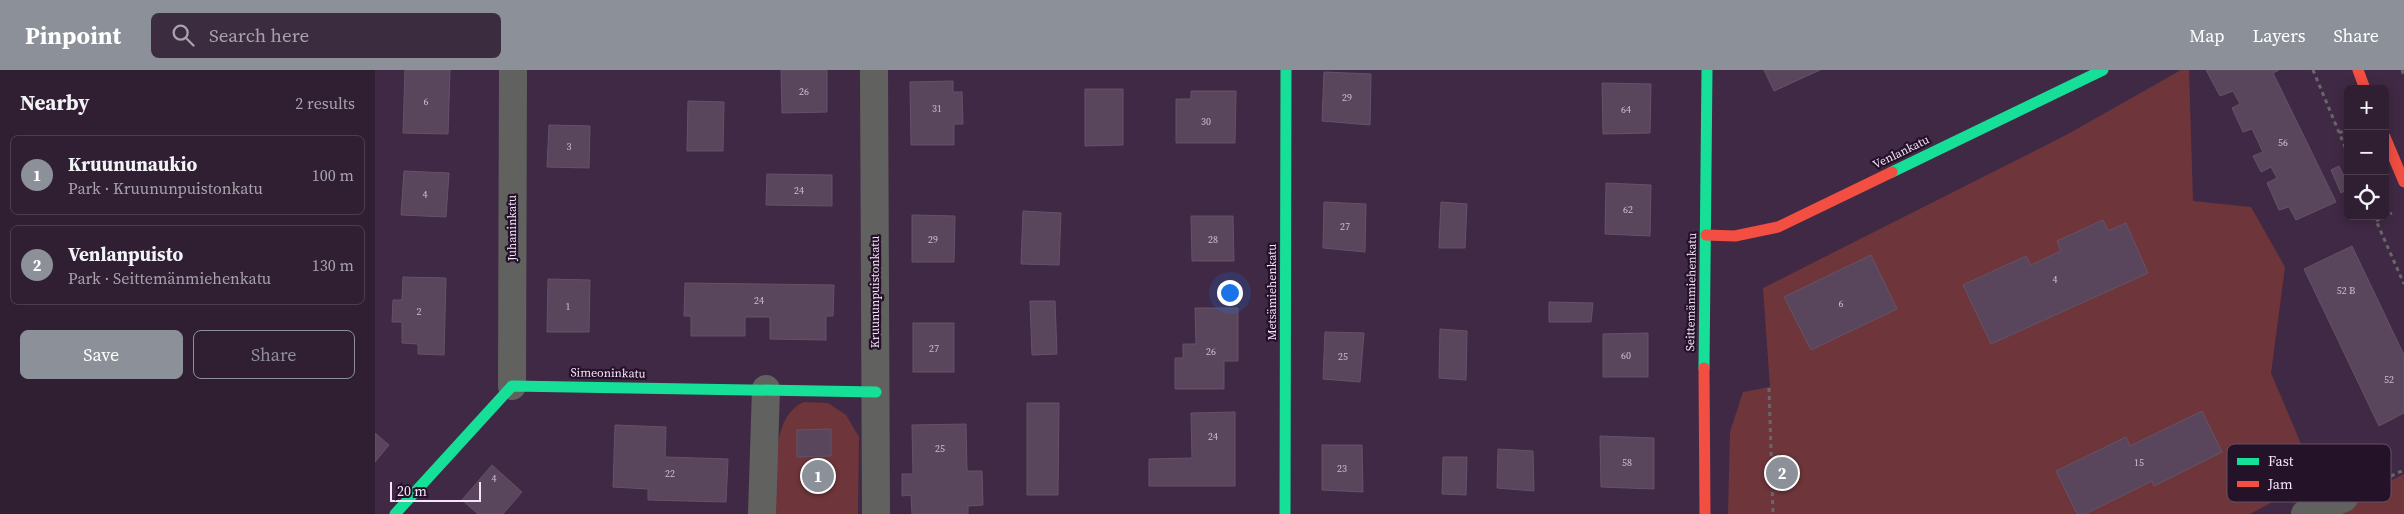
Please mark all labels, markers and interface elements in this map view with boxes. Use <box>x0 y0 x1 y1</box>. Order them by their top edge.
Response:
search box <box>151 13 501 58</box>
text: Pinpoint <box>25 19 121 52</box>
icon: search <box>169 21 197 49</box>
text: Search here <box>209 22 309 48</box>
text: Map <box>2189 23 2224 48</box>
text: Layers <box>2252 23 2305 48</box>
text: Share <box>2333 23 2379 48</box>
house number: 26 <box>799 85 809 98</box>
map controls <box>2344 85 2389 220</box>
button: + <box>2344 85 2389 130</box>
text: Nearby <box>20 88 90 117</box>
house number: 29 <box>1342 91 1352 104</box>
text: 2 results <box>295 92 355 114</box>
house number: 6 <box>424 95 429 108</box>
house number: 31 <box>932 102 942 115</box>
house number: 64 <box>1621 103 1631 116</box>
house number: 30 <box>1201 115 1211 128</box>
button: − <box>2344 130 2389 175</box>
street label: Venlankatu <box>1870 131 1932 173</box>
house number: 56 <box>2278 136 2288 149</box>
house number: 3 <box>567 140 572 153</box>
text: Kruununaukio <box>68 151 197 177</box>
text: 1 <box>33 164 41 186</box>
text: 100 m <box>312 164 354 186</box>
button: locate <box>2344 175 2389 220</box>
text: Park · Kruununpuistonkatu <box>68 177 263 199</box>
house number: 24 <box>794 184 804 197</box>
house number: 4 <box>423 188 428 201</box>
street label: Juhaninkatu <box>504 195 520 262</box>
house number: 62 <box>1623 203 1633 216</box>
house number: 27 <box>1340 220 1350 233</box>
house number: 29 <box>928 233 938 246</box>
house number: 28 <box>1208 233 1218 246</box>
street label: Seittemänmiehenkatu <box>1682 233 1700 351</box>
street label: Kruununpuistonkatu <box>867 236 883 348</box>
text: Venlanpuisto <box>68 241 183 267</box>
street label: Metsämiehenkatu <box>1264 244 1280 340</box>
text: 2 <box>33 254 41 276</box>
text: 130 m <box>312 254 354 276</box>
text: Park · Seittemänmiehenkatu <box>68 267 271 289</box>
house number: 4 <box>2053 273 2058 286</box>
your location <box>1217 280 1243 306</box>
house number: 52 B <box>2337 284 2355 297</box>
house number: 24 <box>754 294 764 307</box>
house number: 6 <box>1839 297 1844 310</box>
house number: 1 <box>566 300 571 313</box>
house number: 2 <box>417 305 422 318</box>
button: Save <box>20 330 183 379</box>
button: Share <box>193 330 355 379</box>
house number: 27 <box>929 342 939 355</box>
house number: 26 <box>1206 345 1216 358</box>
house number: 60 <box>1621 349 1631 362</box>
house number: 25 <box>1338 350 1348 363</box>
street label: Simeoninkatu <box>570 364 646 382</box>
house number: 52 <box>2384 373 2394 386</box>
house number: 24 <box>1208 430 1218 443</box>
house number: 25 <box>935 442 945 455</box>
legend <box>2227 444 2391 502</box>
text: Fast <box>2268 451 2294 471</box>
pin: 2 <box>1766 454 1798 492</box>
house number: 58 <box>1622 456 1632 469</box>
house number: 15 <box>2134 456 2144 469</box>
pin: 1 <box>802 457 834 495</box>
house number: 23 <box>1337 462 1347 475</box>
house number: 22 <box>665 467 675 480</box>
house number: 4 <box>492 472 497 485</box>
text: Jam <box>2267 474 2293 494</box>
scale bar <box>390 479 481 502</box>
text: 20 m <box>397 481 427 501</box>

